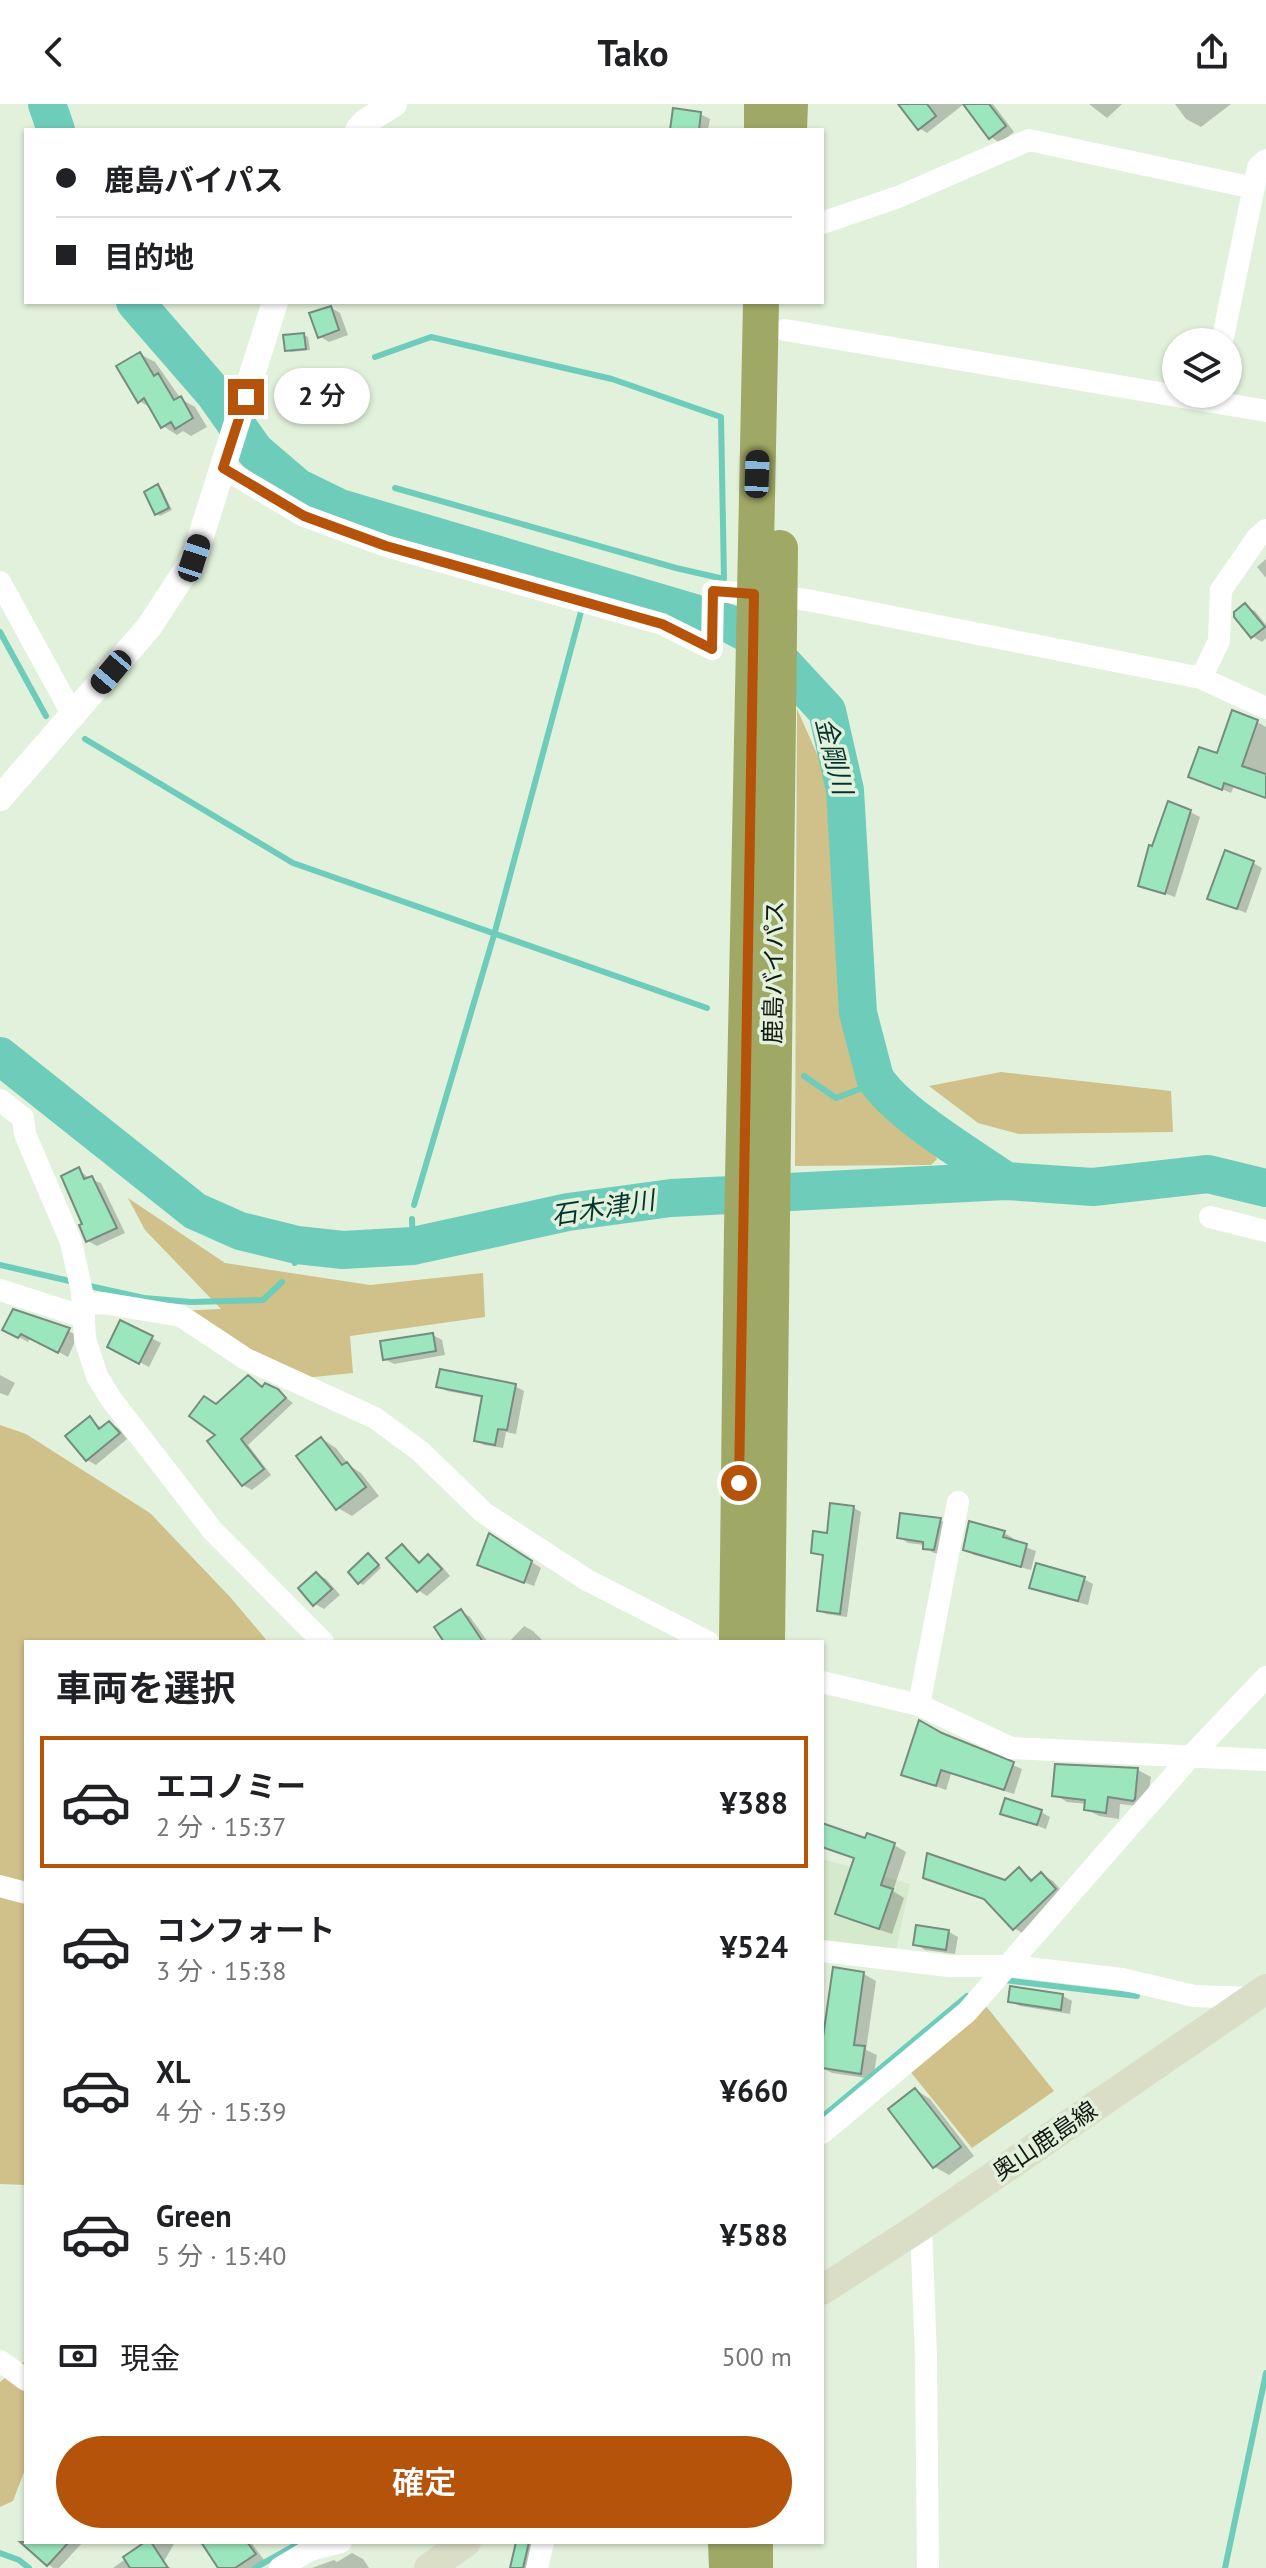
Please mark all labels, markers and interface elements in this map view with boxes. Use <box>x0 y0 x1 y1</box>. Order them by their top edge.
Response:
text: Tako <box>597 29 669 76</box>
icon: back <box>32 30 76 74</box>
icon: share <box>1190 30 1234 74</box>
text: 鹿島バイパス <box>104 160 283 199</box>
text: 目的地 <box>104 237 194 276</box>
map controls <box>1162 328 1242 408</box>
button: layers <box>1162 328 1242 408</box>
callout: 2 分 <box>274 369 370 425</box>
route end <box>228 379 264 415</box>
text: 2 分 <box>298 379 346 412</box>
car <box>744 450 770 498</box>
car <box>175 531 213 585</box>
car <box>86 646 136 698</box>
water label: 金剛川 <box>809 714 861 801</box>
street label: 鹿島バイパス <box>757 900 790 1044</box>
water label: 石木津川 <box>549 1183 660 1232</box>
route start <box>721 1465 757 1501</box>
text: 車両を選択 <box>56 1664 236 1711</box>
icon: car <box>60 1766 132 1838</box>
text: エコノミー <box>156 1766 306 1805</box>
text: ¥388 <box>720 1783 788 1822</box>
text: 2 分 · 15:37 <box>156 1810 286 1843</box>
icon: car <box>60 1910 132 1982</box>
text: コンフォート <box>156 1910 335 1949</box>
text: ¥524 <box>720 1927 788 1966</box>
text: 3 分 · 15:38 <box>156 1954 286 1987</box>
text: XL <box>156 2052 190 2091</box>
icon: car <box>60 2054 132 2126</box>
text: ¥660 <box>720 2071 788 2110</box>
street label: 奥山鹿島線 <box>986 2094 1103 2187</box>
text: 4 分 · 15:39 <box>156 2095 286 2128</box>
text: Green <box>156 2196 231 2235</box>
icon: car <box>60 2198 132 2270</box>
text: ¥588 <box>720 2215 788 2254</box>
text: 5 分 · 15:40 <box>156 2239 286 2272</box>
icon: cash <box>56 2334 100 2378</box>
text: 現金 <box>120 2338 180 2377</box>
text: 500 m <box>721 2340 792 2373</box>
button: 確定 <box>56 2436 792 2528</box>

